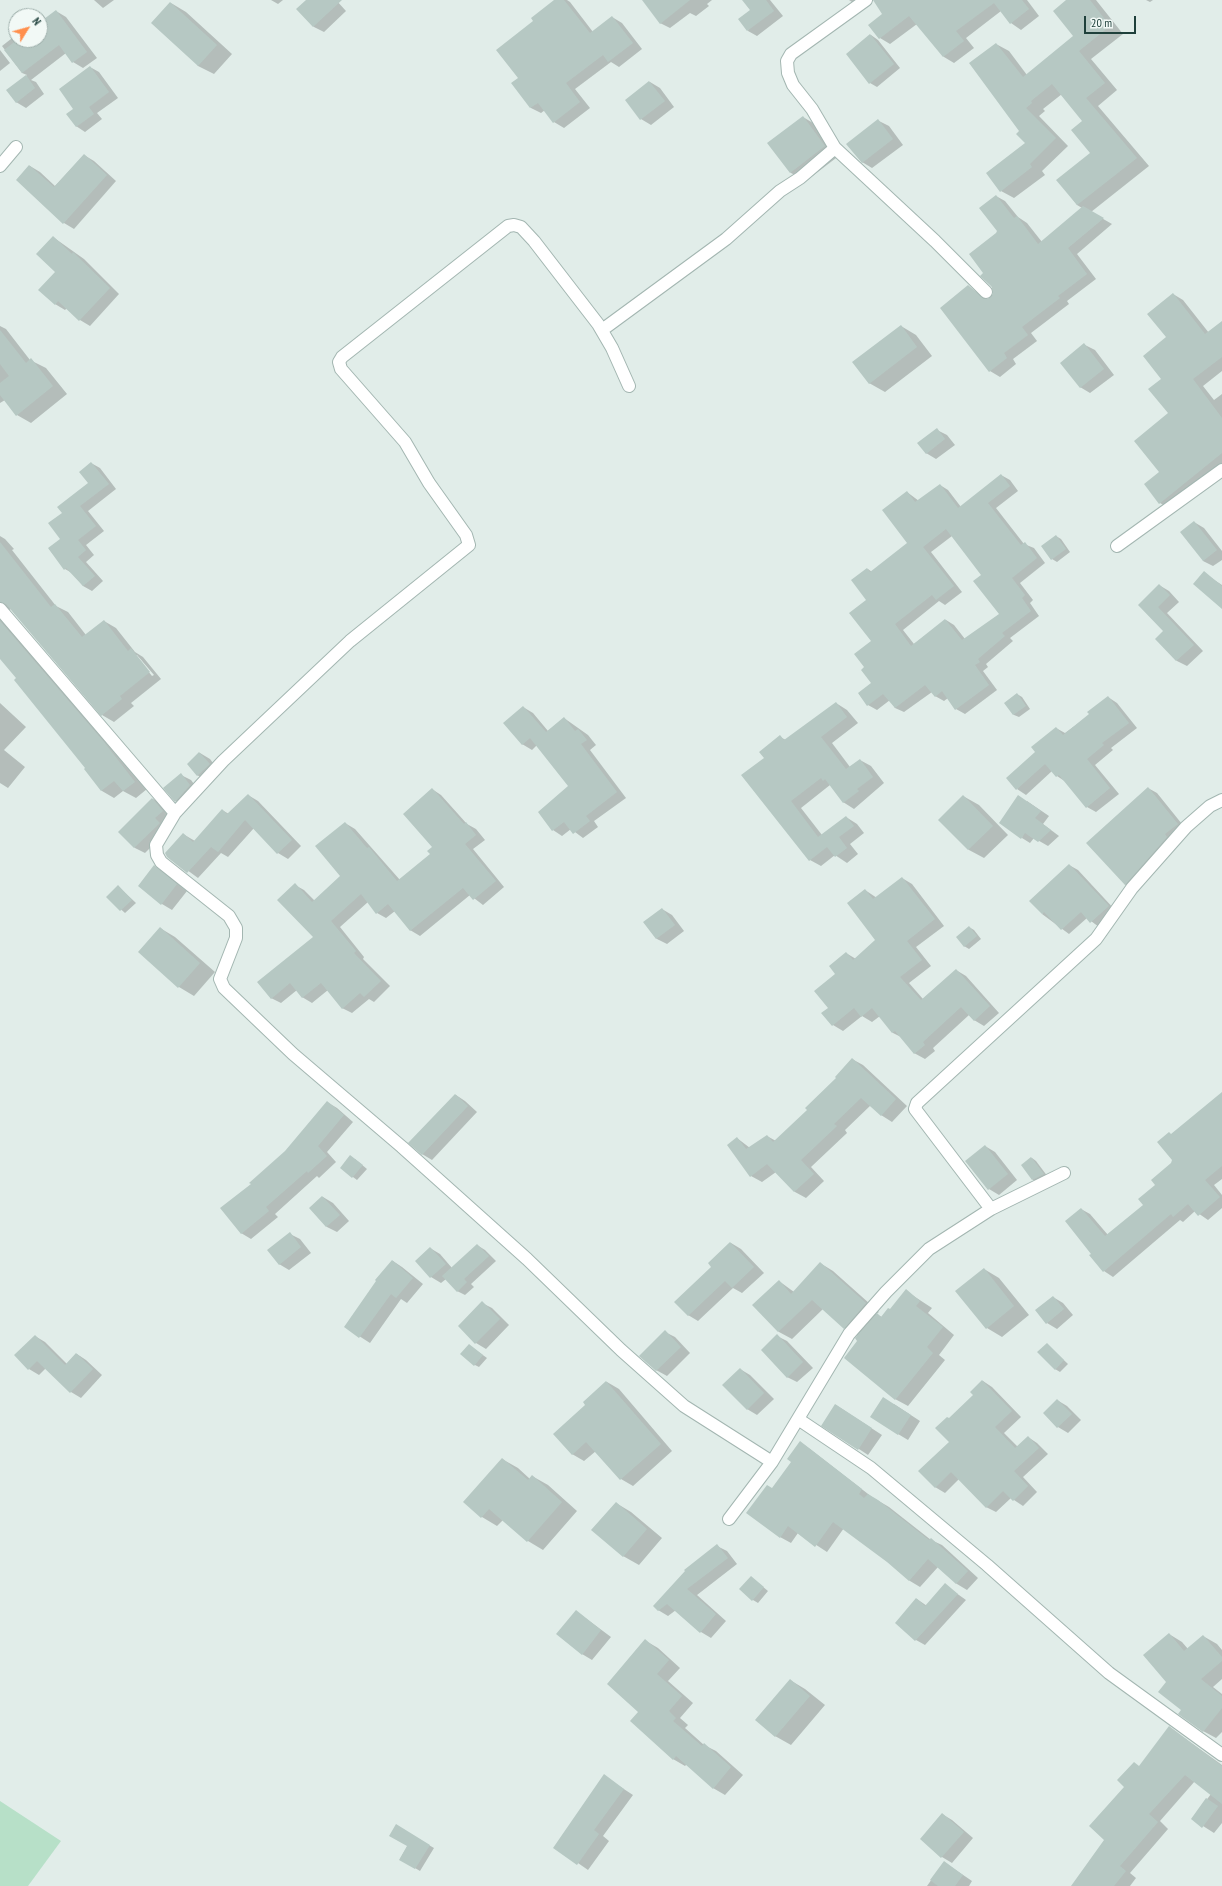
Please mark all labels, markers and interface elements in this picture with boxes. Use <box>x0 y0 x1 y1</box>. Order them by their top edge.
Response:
north arrow <box>8 8 48 48</box>
scale bar <box>1086 8 1138 34</box>
text: N <box>29 15 44 28</box>
text: 20 m <box>1091 15 1112 30</box>

